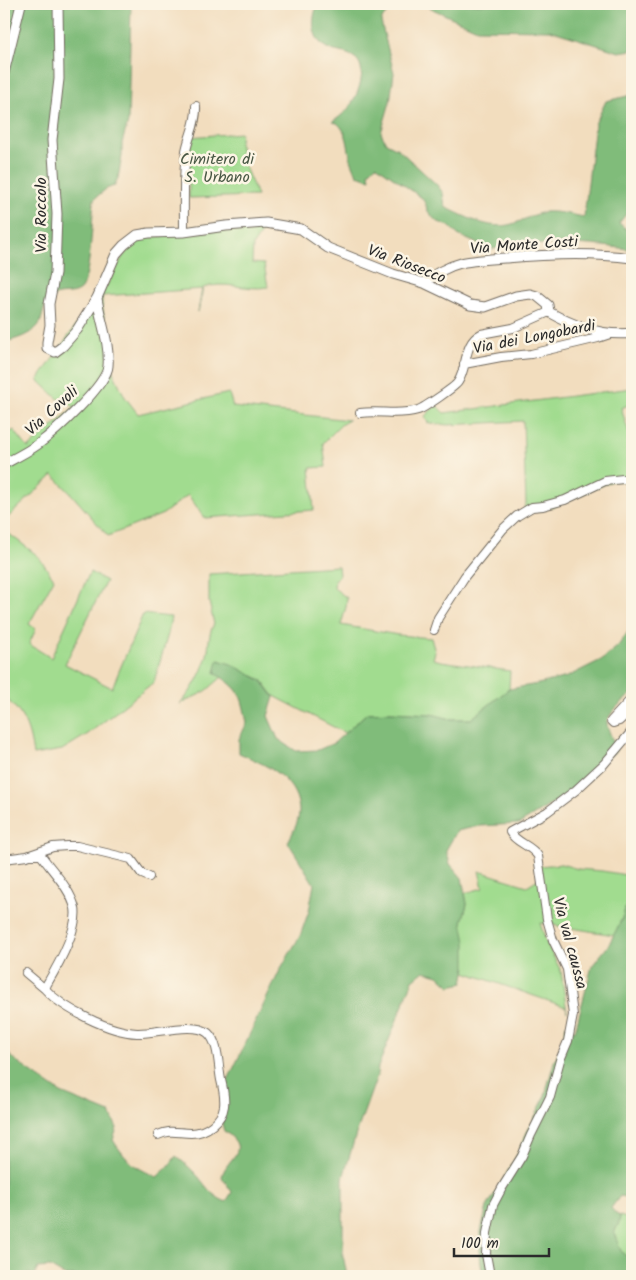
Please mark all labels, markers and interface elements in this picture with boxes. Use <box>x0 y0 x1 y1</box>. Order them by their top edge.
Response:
park label: Cimitero di S. Urbano <box>180 147 255 190</box>
street label: Via Roccolo <box>29 177 54 253</box>
street label: Via Monte Costi <box>469 229 580 262</box>
street label: Via Riosecco <box>364 238 449 291</box>
street label: Via dei Longobardi <box>471 313 599 362</box>
street label: Via Covoli <box>20 379 85 442</box>
street label: Via val caussa <box>545 895 594 992</box>
scale bar <box>454 1225 548 1257</box>
text: 100 m <box>461 1232 499 1256</box>

